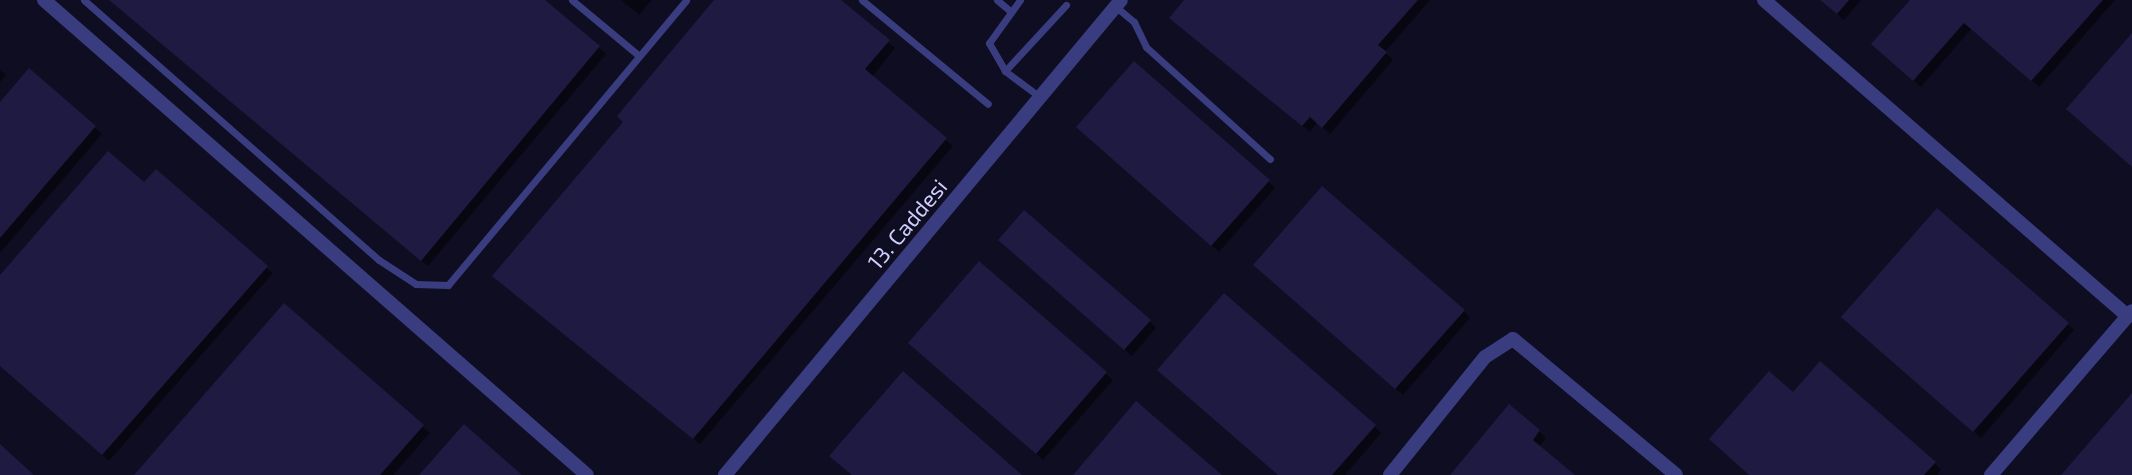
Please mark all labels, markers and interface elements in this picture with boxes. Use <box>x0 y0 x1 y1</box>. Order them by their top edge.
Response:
street label: 13. Caddesi <box>862 174 952 274</box>

